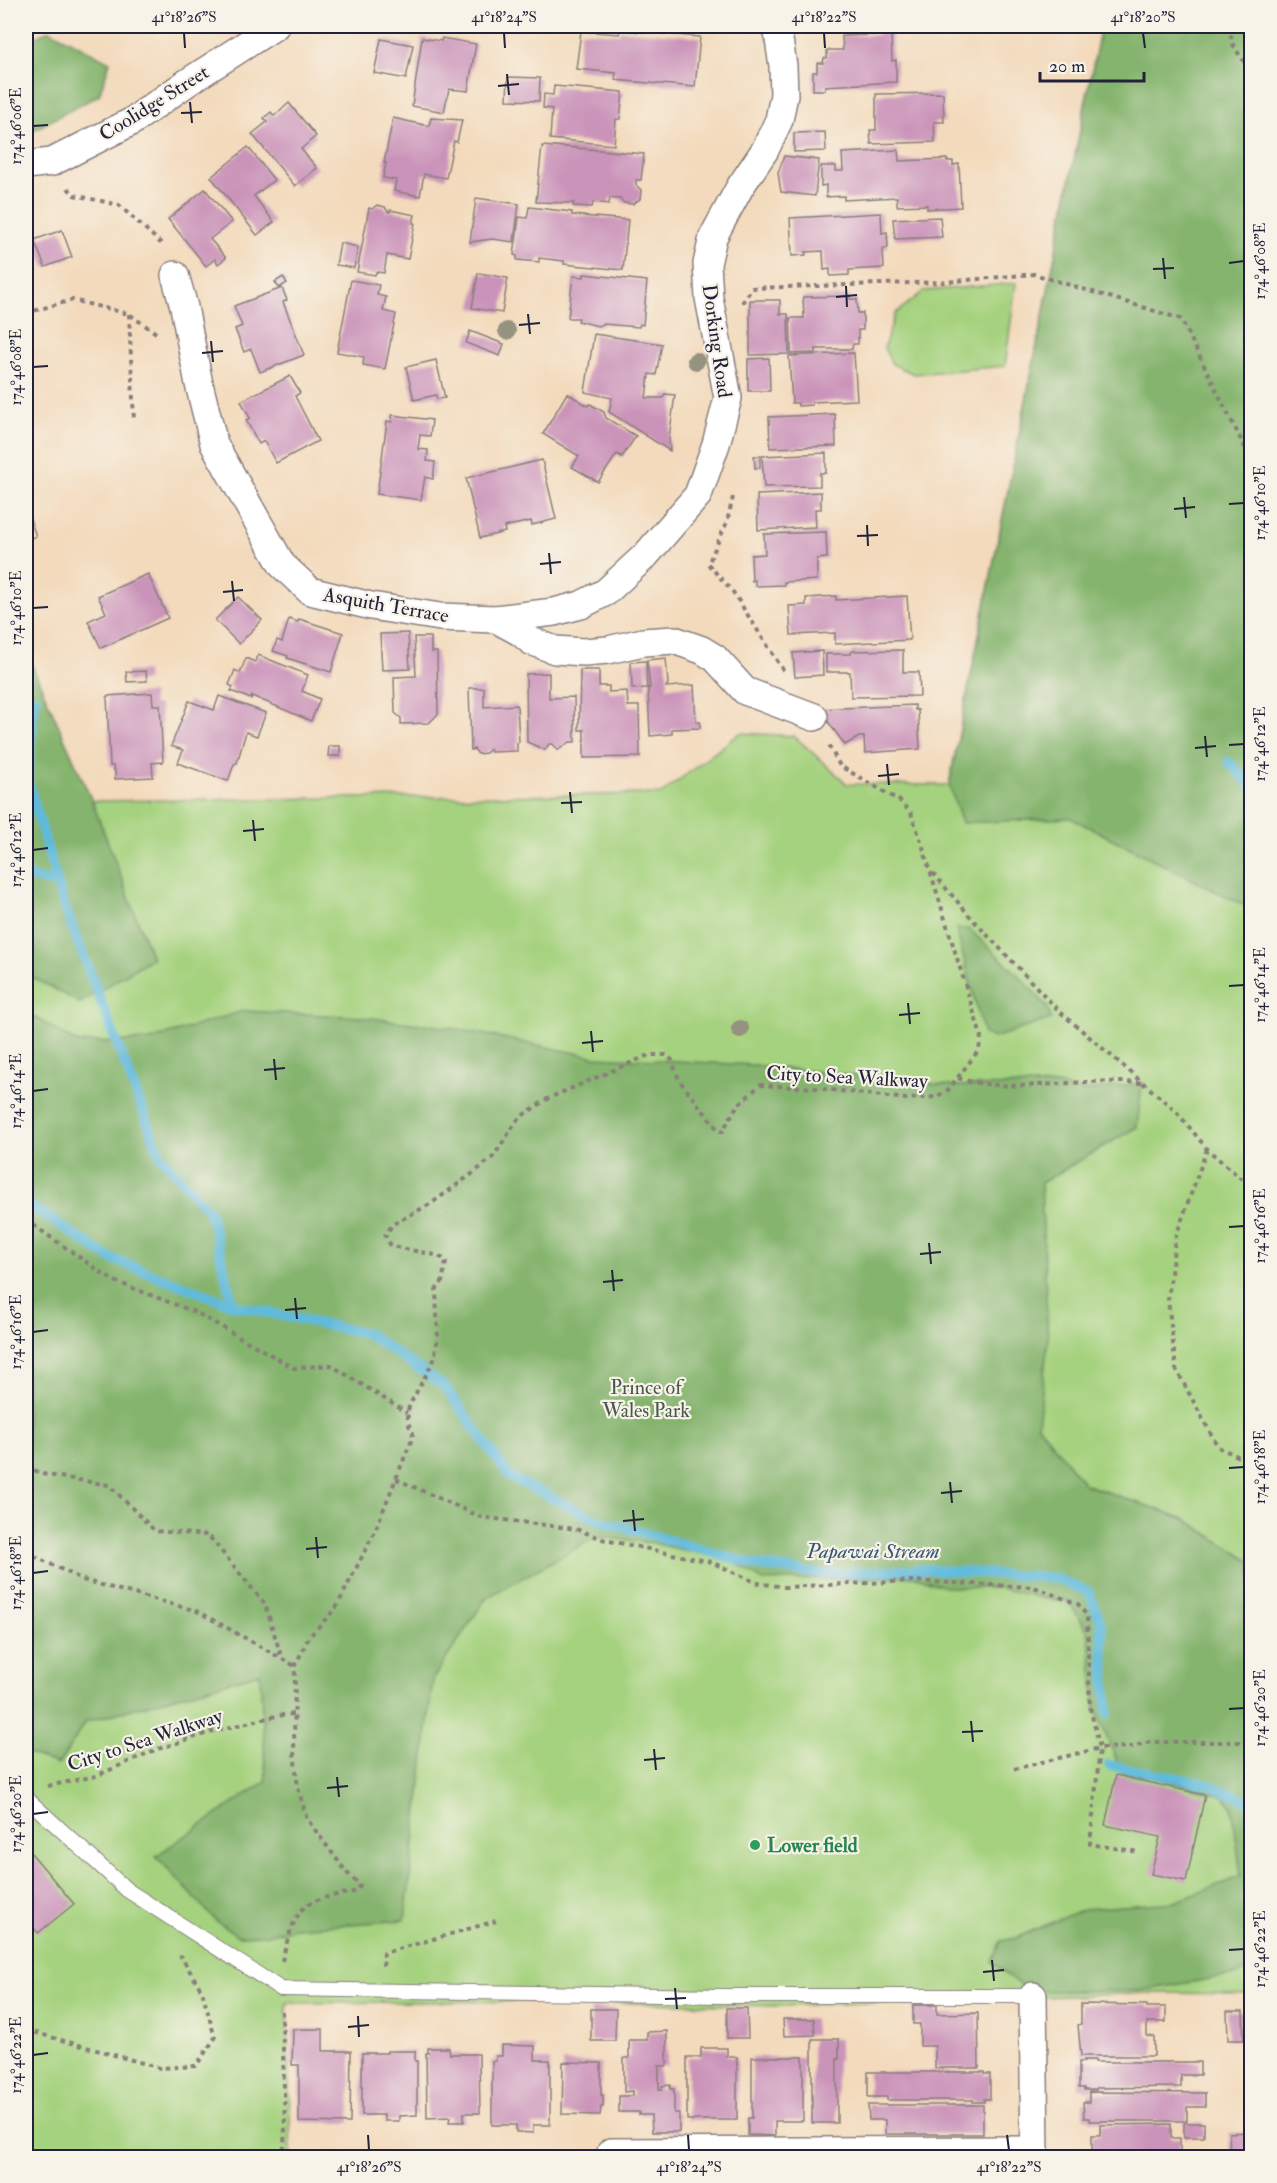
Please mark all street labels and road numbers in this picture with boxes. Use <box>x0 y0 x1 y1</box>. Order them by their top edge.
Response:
street label: Coolidge Street <box>95 59 214 147</box>
street label: Dorking Road <box>697 283 737 400</box>
street label: Asquith Terrace <box>320 581 451 628</box>
street label: City to Sea Walkway <box>766 1060 930 1094</box>
street label: City to Sea Walkway <box>64 1703 227 1777</box>

